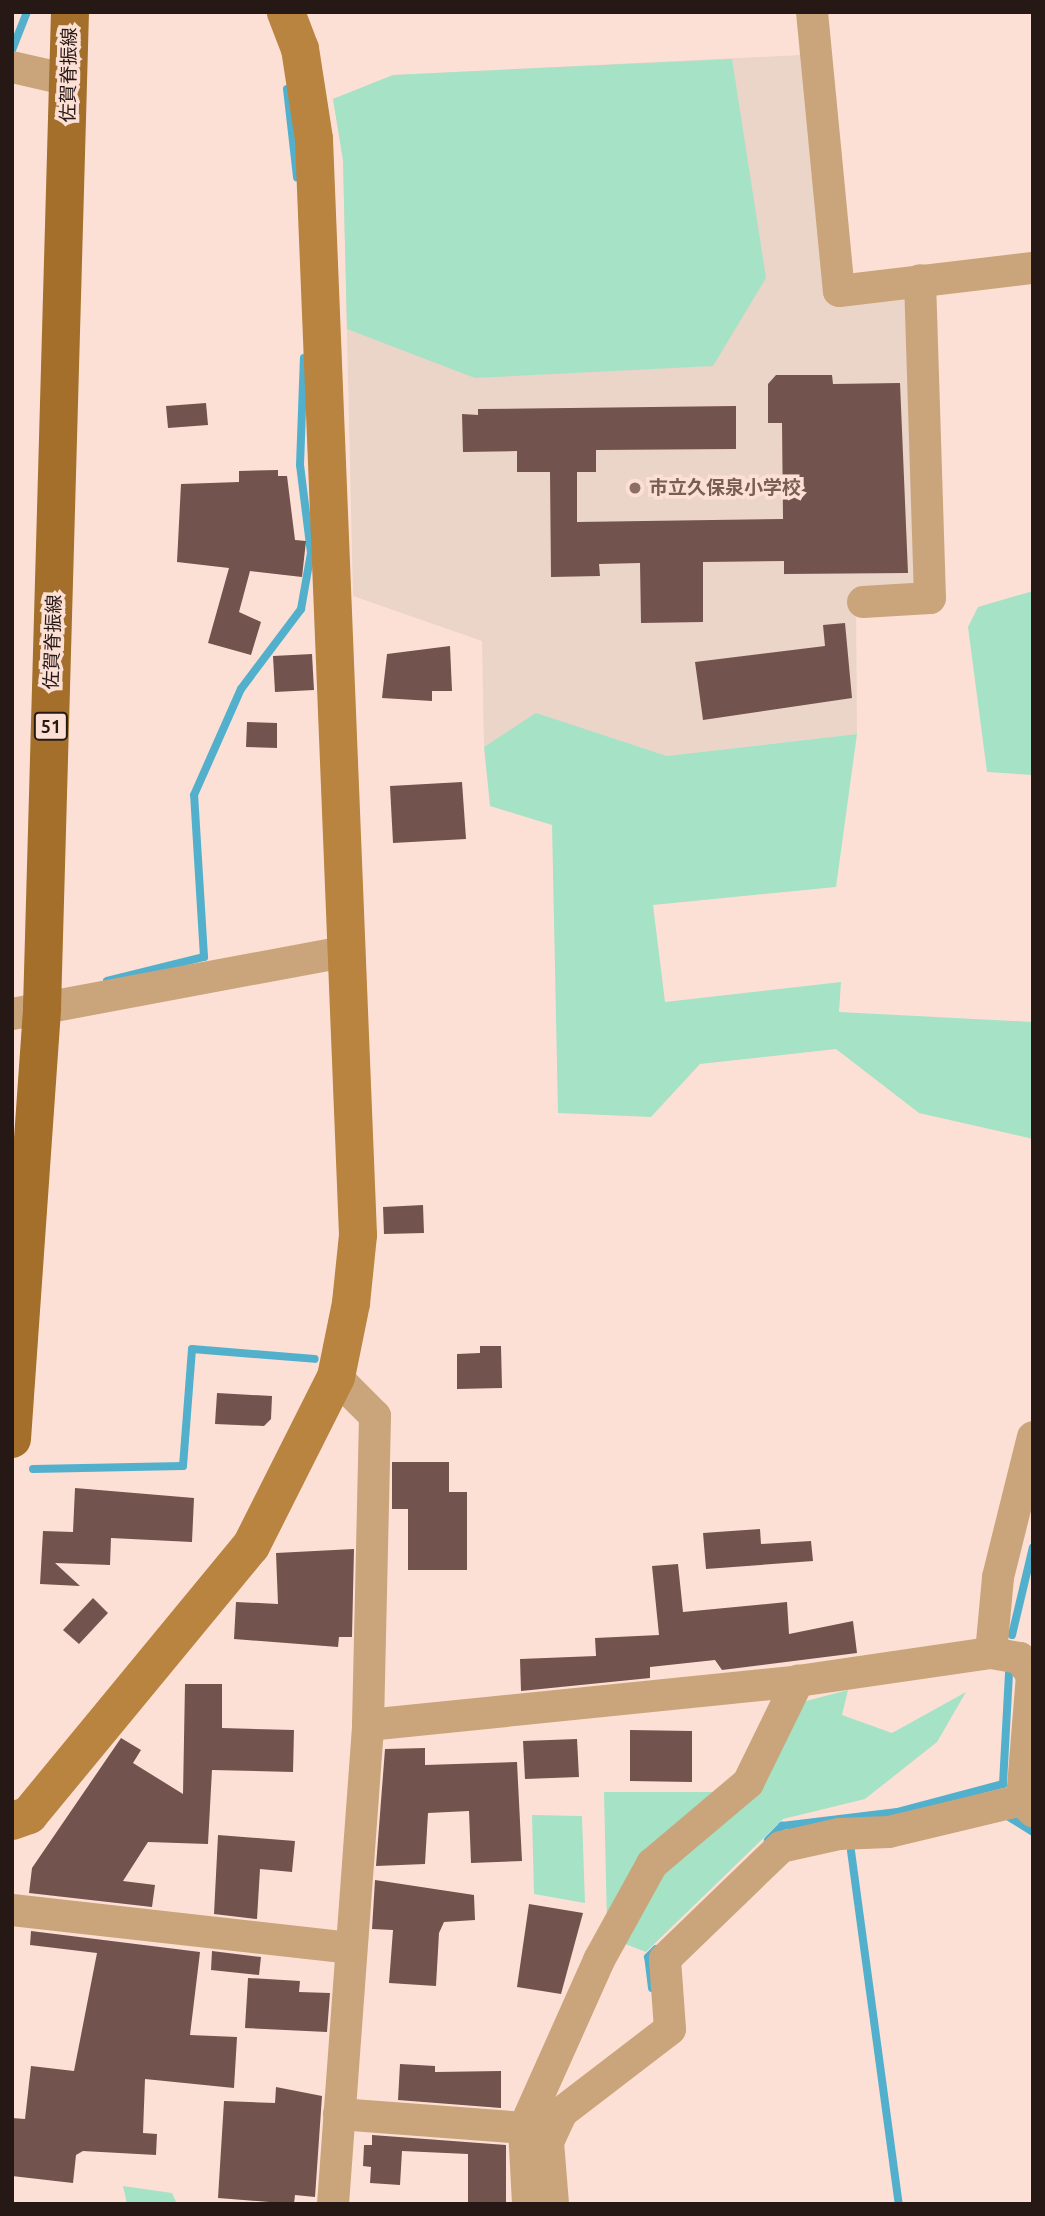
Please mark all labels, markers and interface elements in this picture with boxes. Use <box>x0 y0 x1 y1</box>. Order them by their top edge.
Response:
street label: 佐賀脊振線 <box>57 27 81 123</box>
place label: 市立久保泉小学校 <box>649 477 801 499</box>
marker: 市立久保泉小学校 <box>627 480 643 496</box>
street label: 佐賀脊振線 <box>40 594 66 690</box>
road number: 51 <box>34 712 68 740</box>

